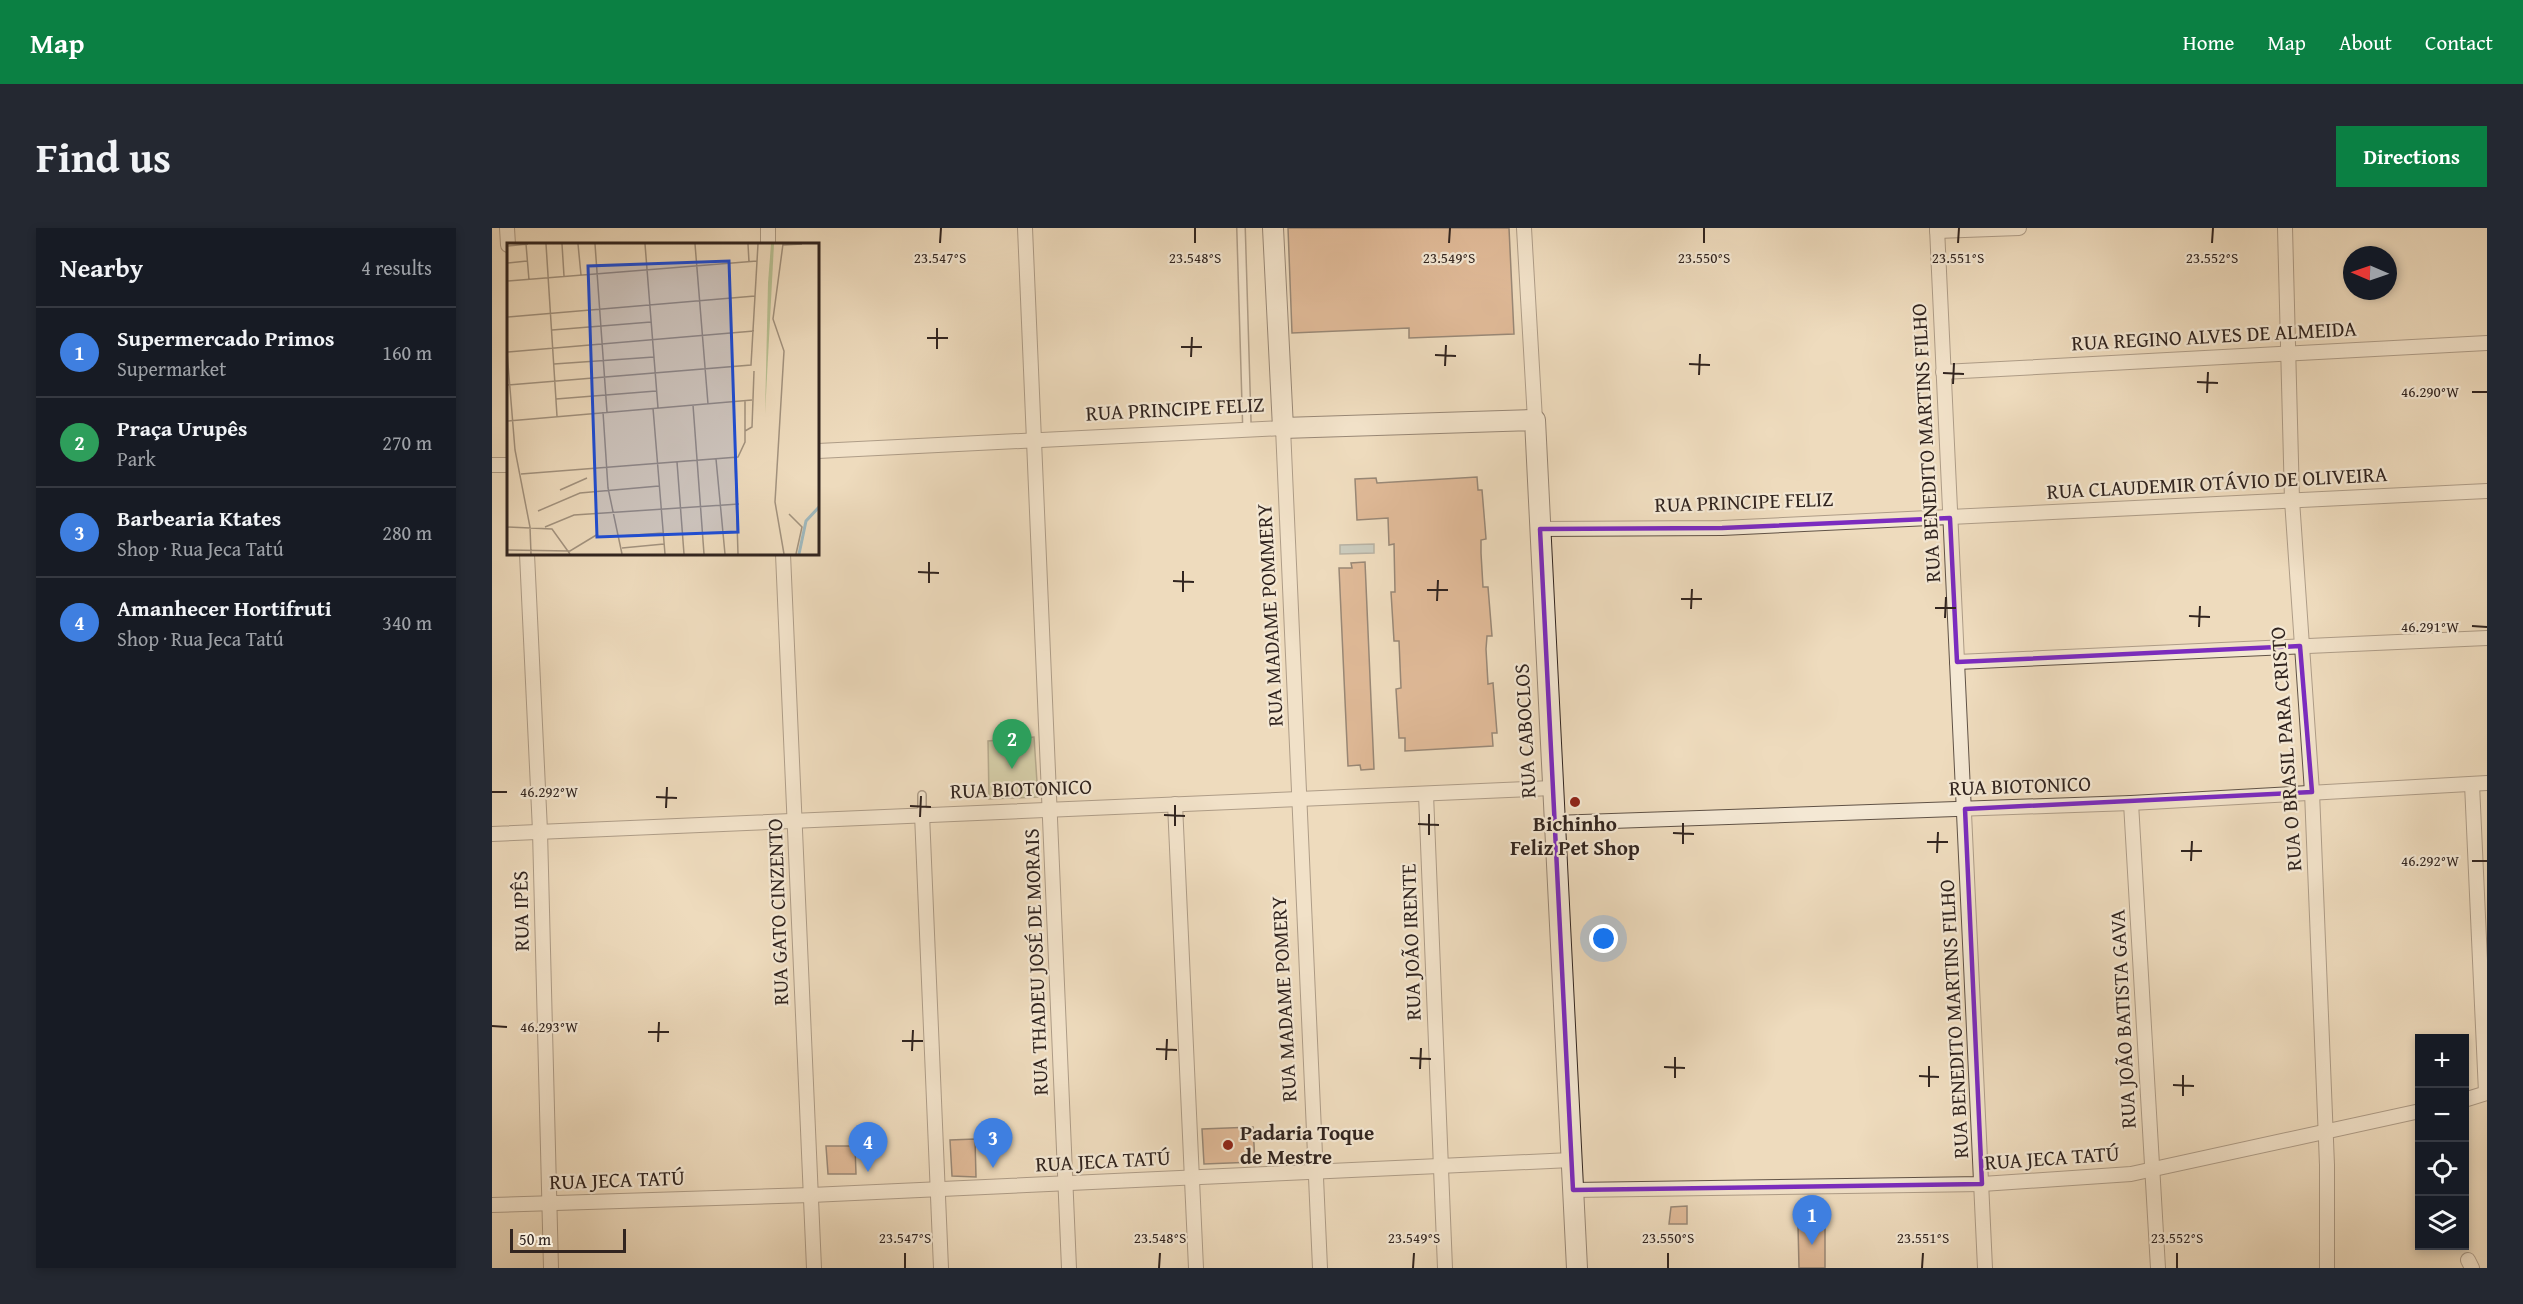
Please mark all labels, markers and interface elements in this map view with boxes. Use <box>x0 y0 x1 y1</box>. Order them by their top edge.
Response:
text: Map <box>30 22 84 63</box>
text: Home <box>2183 27 2234 58</box>
text: Map <box>2267 27 2306 58</box>
text: About <box>2339 27 2392 58</box>
text: Contact <box>2425 27 2493 58</box>
text: Find us <box>36 126 171 187</box>
button: Directions <box>2336 126 2487 187</box>
inset map <box>507 243 819 555</box>
north arrow <box>2343 246 2397 300</box>
text: 23.547°S <box>914 247 966 268</box>
text: 23.548°S <box>1169 247 1221 268</box>
text: 23.549°S <box>1423 247 1475 268</box>
text: 23.550°S <box>1678 247 1730 268</box>
text: 23.551°S <box>1932 247 1984 268</box>
text: 23.552°S <box>2186 247 2238 268</box>
text: Nearby <box>60 248 143 287</box>
text: 4 results <box>361 253 432 282</box>
street label: RUA BENEDITO MARTINS FILHO <box>1903 303 1948 583</box>
street label: RUA REGINO ALVES DE ALMEIDA <box>2071 313 2358 358</box>
text: Supermercado Primos <box>117 322 334 354</box>
text: 1 <box>74 338 85 367</box>
text: 160 m <box>382 338 432 367</box>
text: Supermarket <box>117 354 226 383</box>
text: 46.290°W <box>2401 381 2459 402</box>
street label: RUA PRINCIPE FELIZ <box>1085 388 1265 429</box>
text: Praça Urupês <box>117 412 248 444</box>
text: 2 <box>74 428 85 457</box>
text: 270 m <box>382 428 432 457</box>
text: Park <box>117 444 156 473</box>
street label: RUA CLAUDEMIR OTÁVIO DE OLIVEIRA <box>2046 458 2389 507</box>
street label: RUA PRINCIPE FELIZ <box>1654 483 1834 520</box>
text: Barbearia Ktates <box>117 502 281 534</box>
street label: RUA MADAME POMMERY <box>1248 502 1291 727</box>
text: 3 <box>74 518 85 547</box>
text: 280 m <box>382 518 432 547</box>
text: Shop · Rua Jeca Tatú <box>117 534 283 563</box>
text: Amanhecer Hortifruti <box>117 592 332 624</box>
text: 4 <box>74 608 85 637</box>
text: 340 m <box>382 608 432 637</box>
text: 46.291°W <box>2401 616 2459 637</box>
text: Shop · Rua Jeca Tatú <box>117 624 283 653</box>
street label: RUA O BRASIL PARA CRISTO <box>2261 626 2310 872</box>
street label: RUA CABOCLOS <box>1505 663 1544 799</box>
pin: 2 <box>992 720 1032 769</box>
street label: RUA BIOTONICO <box>1948 768 2092 803</box>
street label: RUA BIOTONICO <box>949 771 1093 806</box>
text: 46.292°W <box>520 781 578 802</box>
marker: Bichinho Feliz Pet Shop <box>1568 795 1582 809</box>
place label: Bichinho Feliz Pet Shop <box>1510 808 1640 863</box>
street label: RUA GATO CINZENTO <box>759 818 796 1006</box>
street label: RUA THADEU JOSÉ DE MORAIS <box>1015 828 1056 1096</box>
text: 46.292°W <box>2401 850 2459 871</box>
street label: RUA JOÃO IRENTE <box>1392 863 1429 1021</box>
street label: RUA IPÊS <box>504 870 537 952</box>
street label: RUA BENEDITO MARTINS FILHO <box>1931 879 1976 1159</box>
street label: RUA MADAME POMERY <box>1263 895 1304 1103</box>
street label: RUA JOÃO BATISTA GAVA <box>2101 908 2144 1130</box>
your location <box>1589 924 1618 953</box>
text: 46.293°W <box>520 1016 578 1037</box>
map controls <box>2415 1034 2469 1250</box>
button: + <box>2415 1034 2469 1088</box>
button: − <box>2415 1088 2469 1142</box>
place label: Padaria Toque de Mestre <box>1240 1117 1374 1172</box>
pin: 3 <box>974 1118 1012 1168</box>
pin: 4 <box>848 1122 887 1172</box>
street label: RUA JECA TATÚ <box>1983 1137 2121 1178</box>
marker: Padaria Toque de Mestre <box>1221 1138 1235 1152</box>
street label: RUA JECA TATÚ <box>1034 1141 1172 1180</box>
button: locate <box>2415 1142 2469 1196</box>
street label: RUA JECA TATÚ <box>549 1162 685 1197</box>
pin: 1 <box>1792 1196 1832 1245</box>
button: layers <box>2415 1196 2469 1250</box>
scale bar <box>510 1226 626 1254</box>
text: 50 m <box>519 1227 551 1251</box>
text: 23.547°S <box>879 1227 931 1248</box>
text: 23.548°S <box>1134 1227 1186 1248</box>
text: 23.549°S <box>1388 1227 1440 1248</box>
text: 23.550°S <box>1642 1227 1694 1248</box>
text: 23.551°S <box>1897 1227 1949 1248</box>
text: 23.552°S <box>2151 1227 2203 1248</box>

